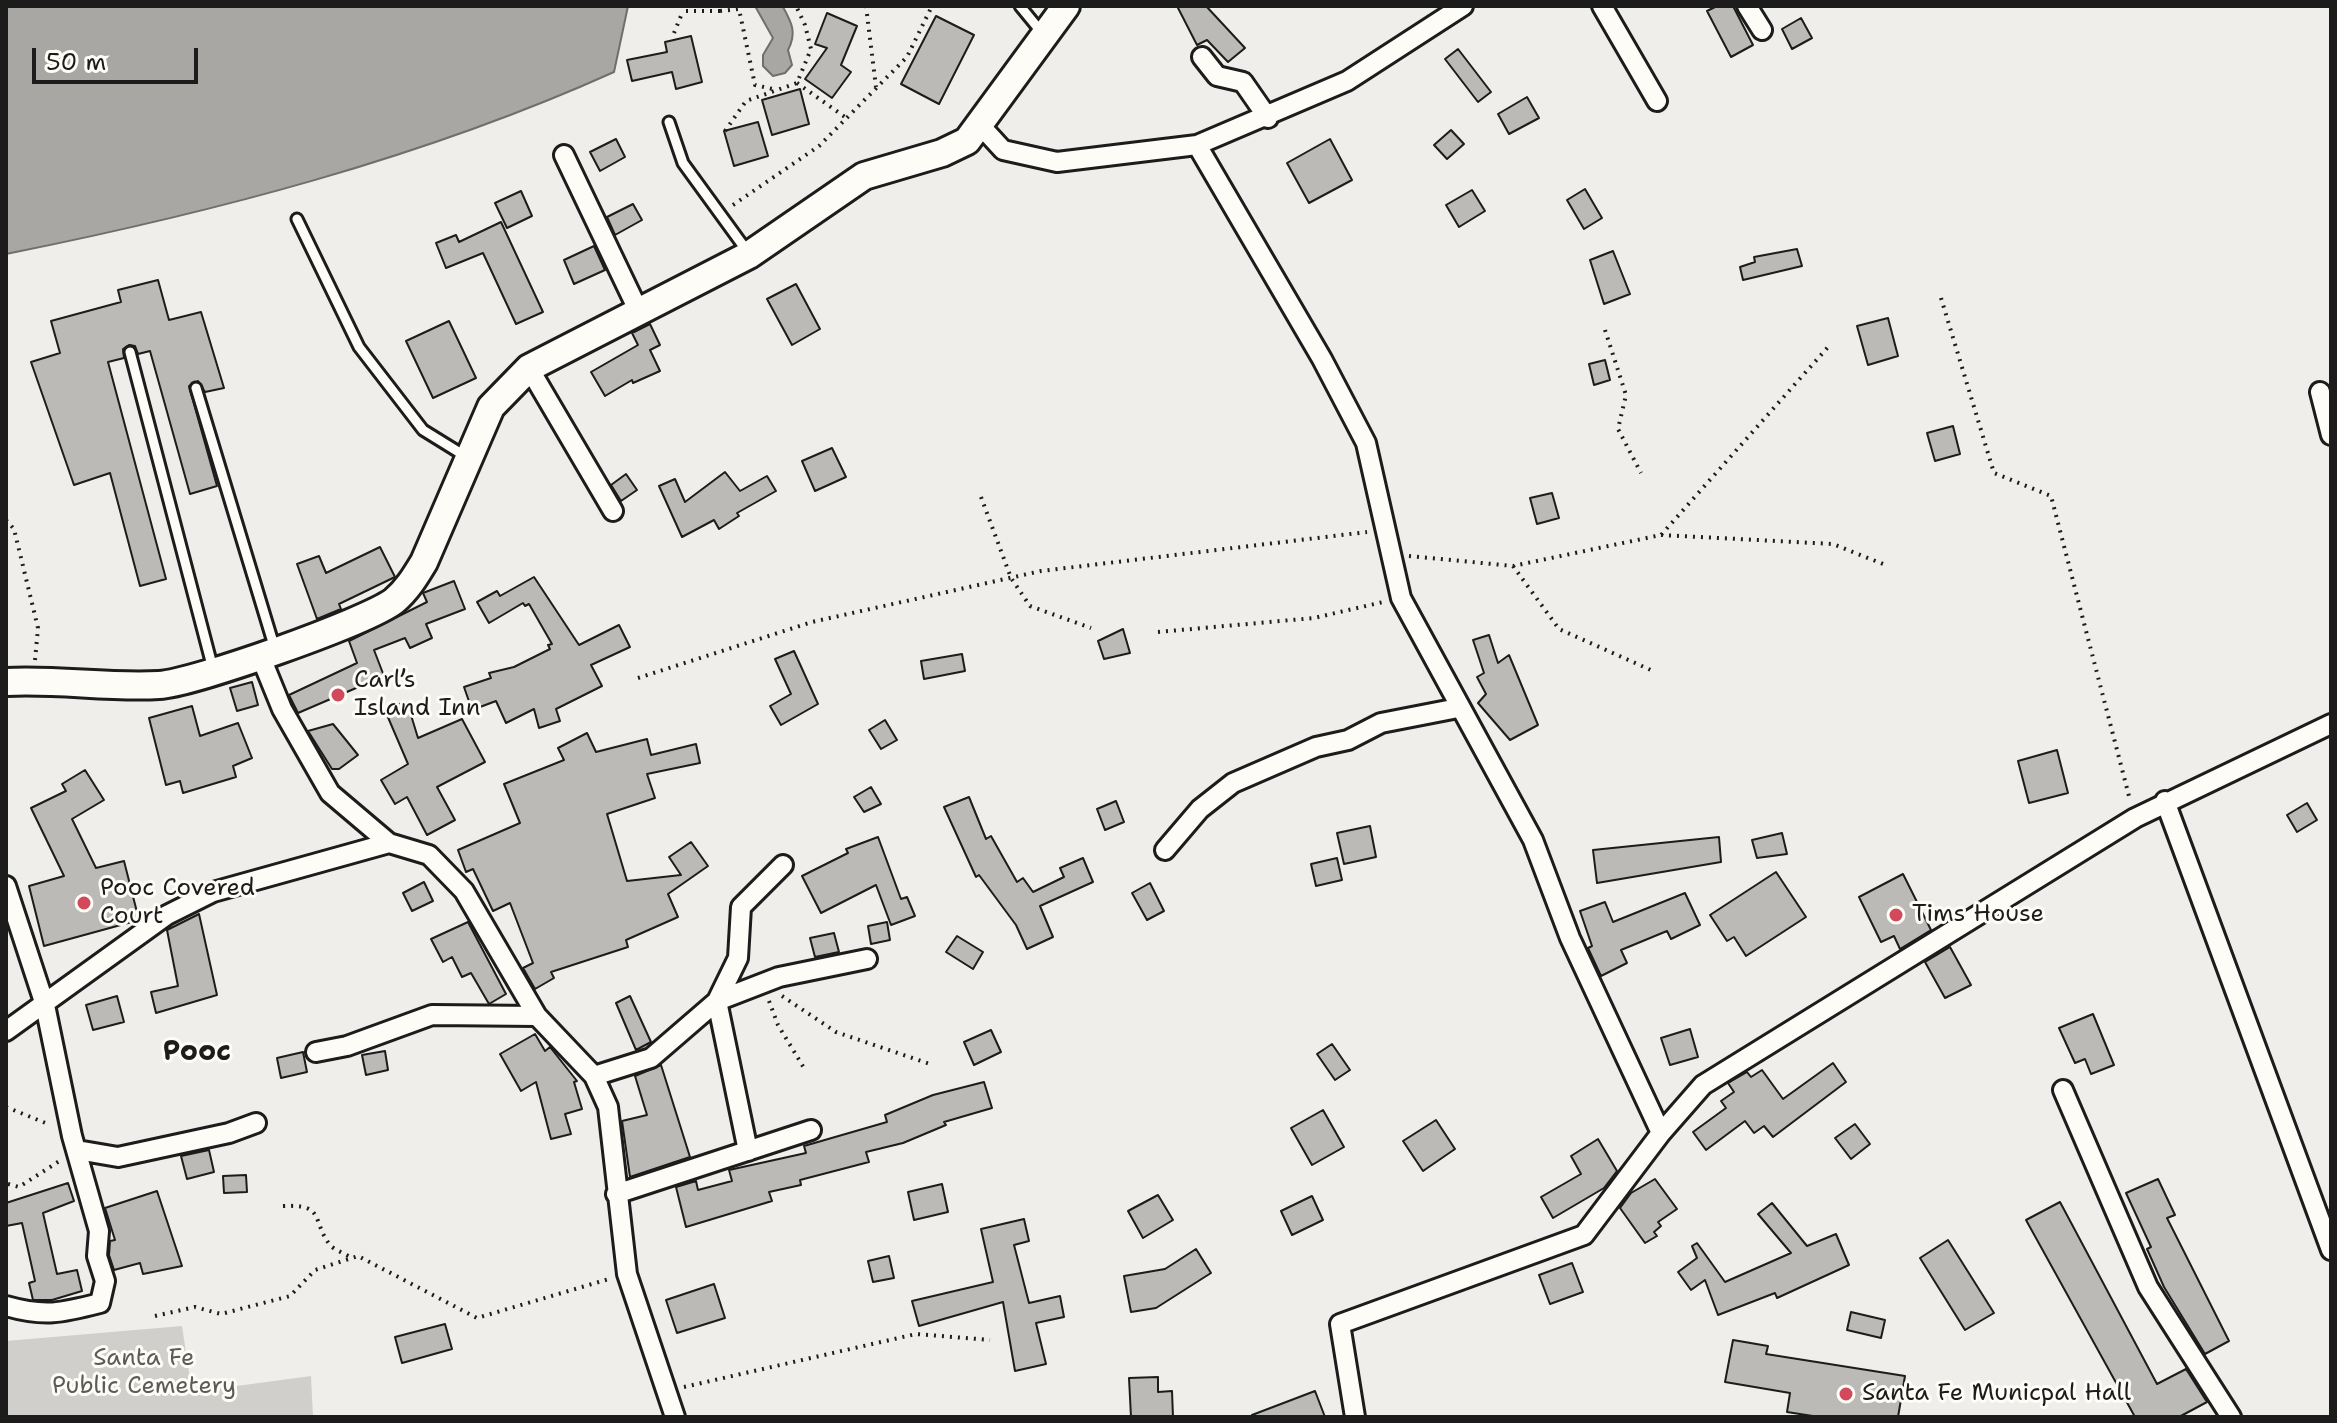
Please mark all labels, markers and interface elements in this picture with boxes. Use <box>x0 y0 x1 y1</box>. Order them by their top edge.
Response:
scale bar <box>36 32 202 82</box>
text: 50 m <box>46 46 106 78</box>
place label: Carl’s Island Inn <box>354 667 480 723</box>
marker: Carl’s Island Inn <box>329 686 347 704</box>
place label: Pooc Covered Court <box>100 875 255 931</box>
marker: Pooc Covered Court <box>75 894 93 912</box>
place label: Tims House <box>1912 901 2044 929</box>
marker: Tims House <box>1887 906 1905 924</box>
district label: Pooc <box>163 1036 231 1070</box>
park label: Santa Fe Public Cemetery <box>52 1345 236 1401</box>
place label: Santa Fe Municpal Hall <box>1862 1380 2131 1408</box>
marker: Santa Fe Municpal Hall <box>1837 1385 1855 1403</box>

